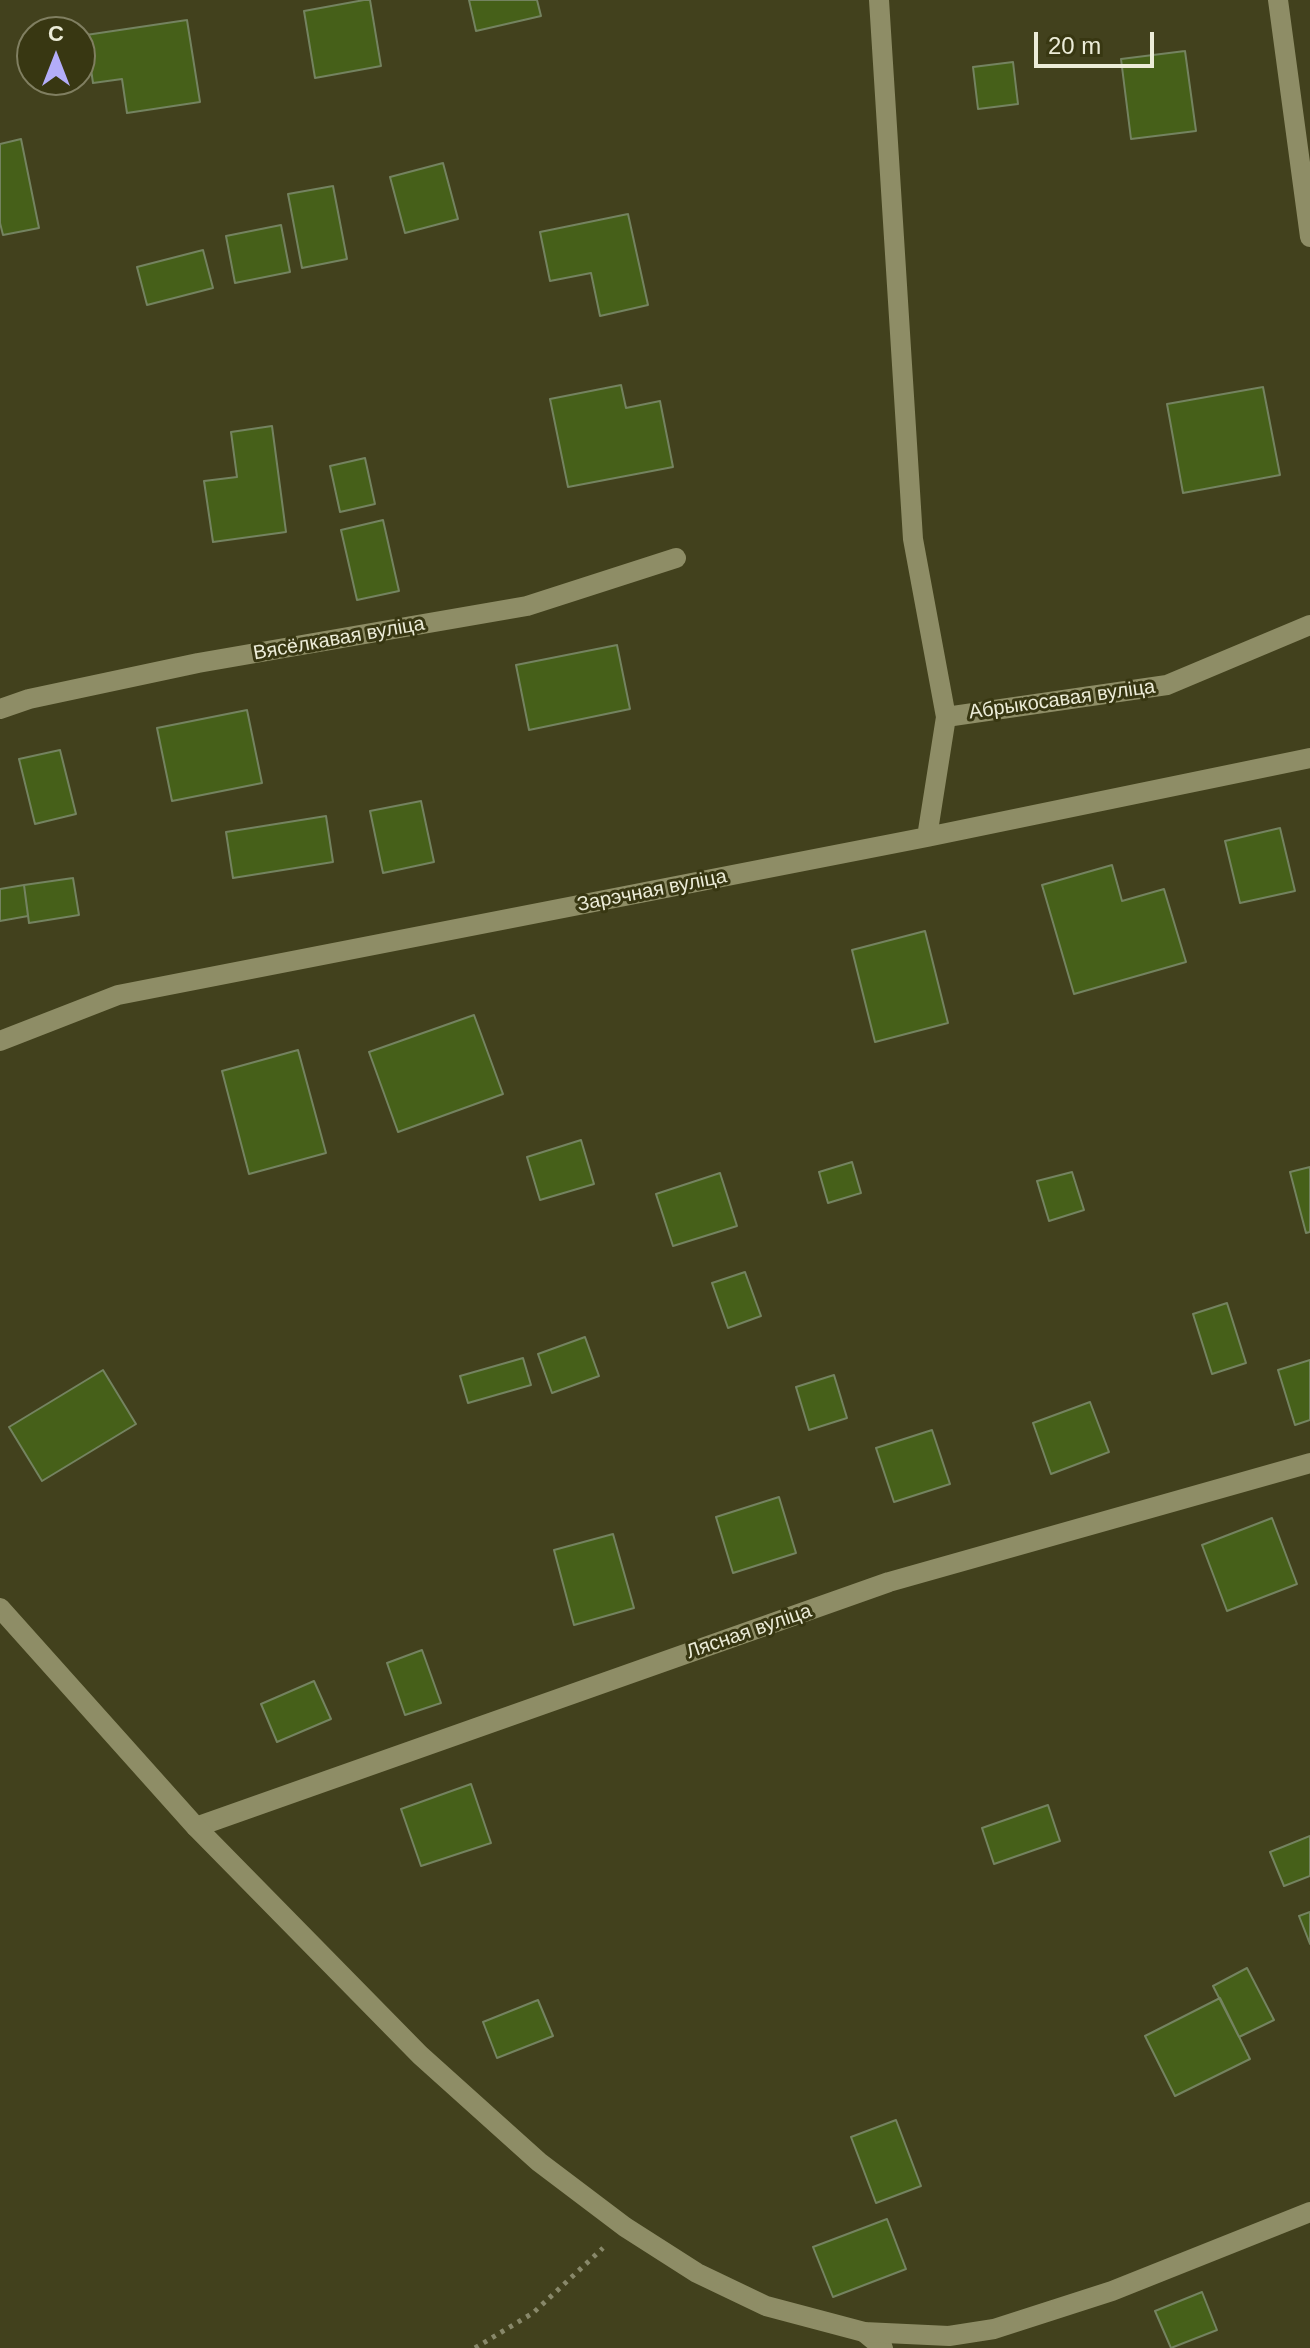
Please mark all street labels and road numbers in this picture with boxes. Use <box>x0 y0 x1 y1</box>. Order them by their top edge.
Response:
street label: Вясёлкавая вуліца <box>252 612 426 666</box>
street label: Абрыкосавая вуліца <box>967 675 1157 725</box>
street label: Зарэчная вуліца <box>575 865 729 917</box>
street label: Лясная вуліца <box>683 1599 815 1665</box>

